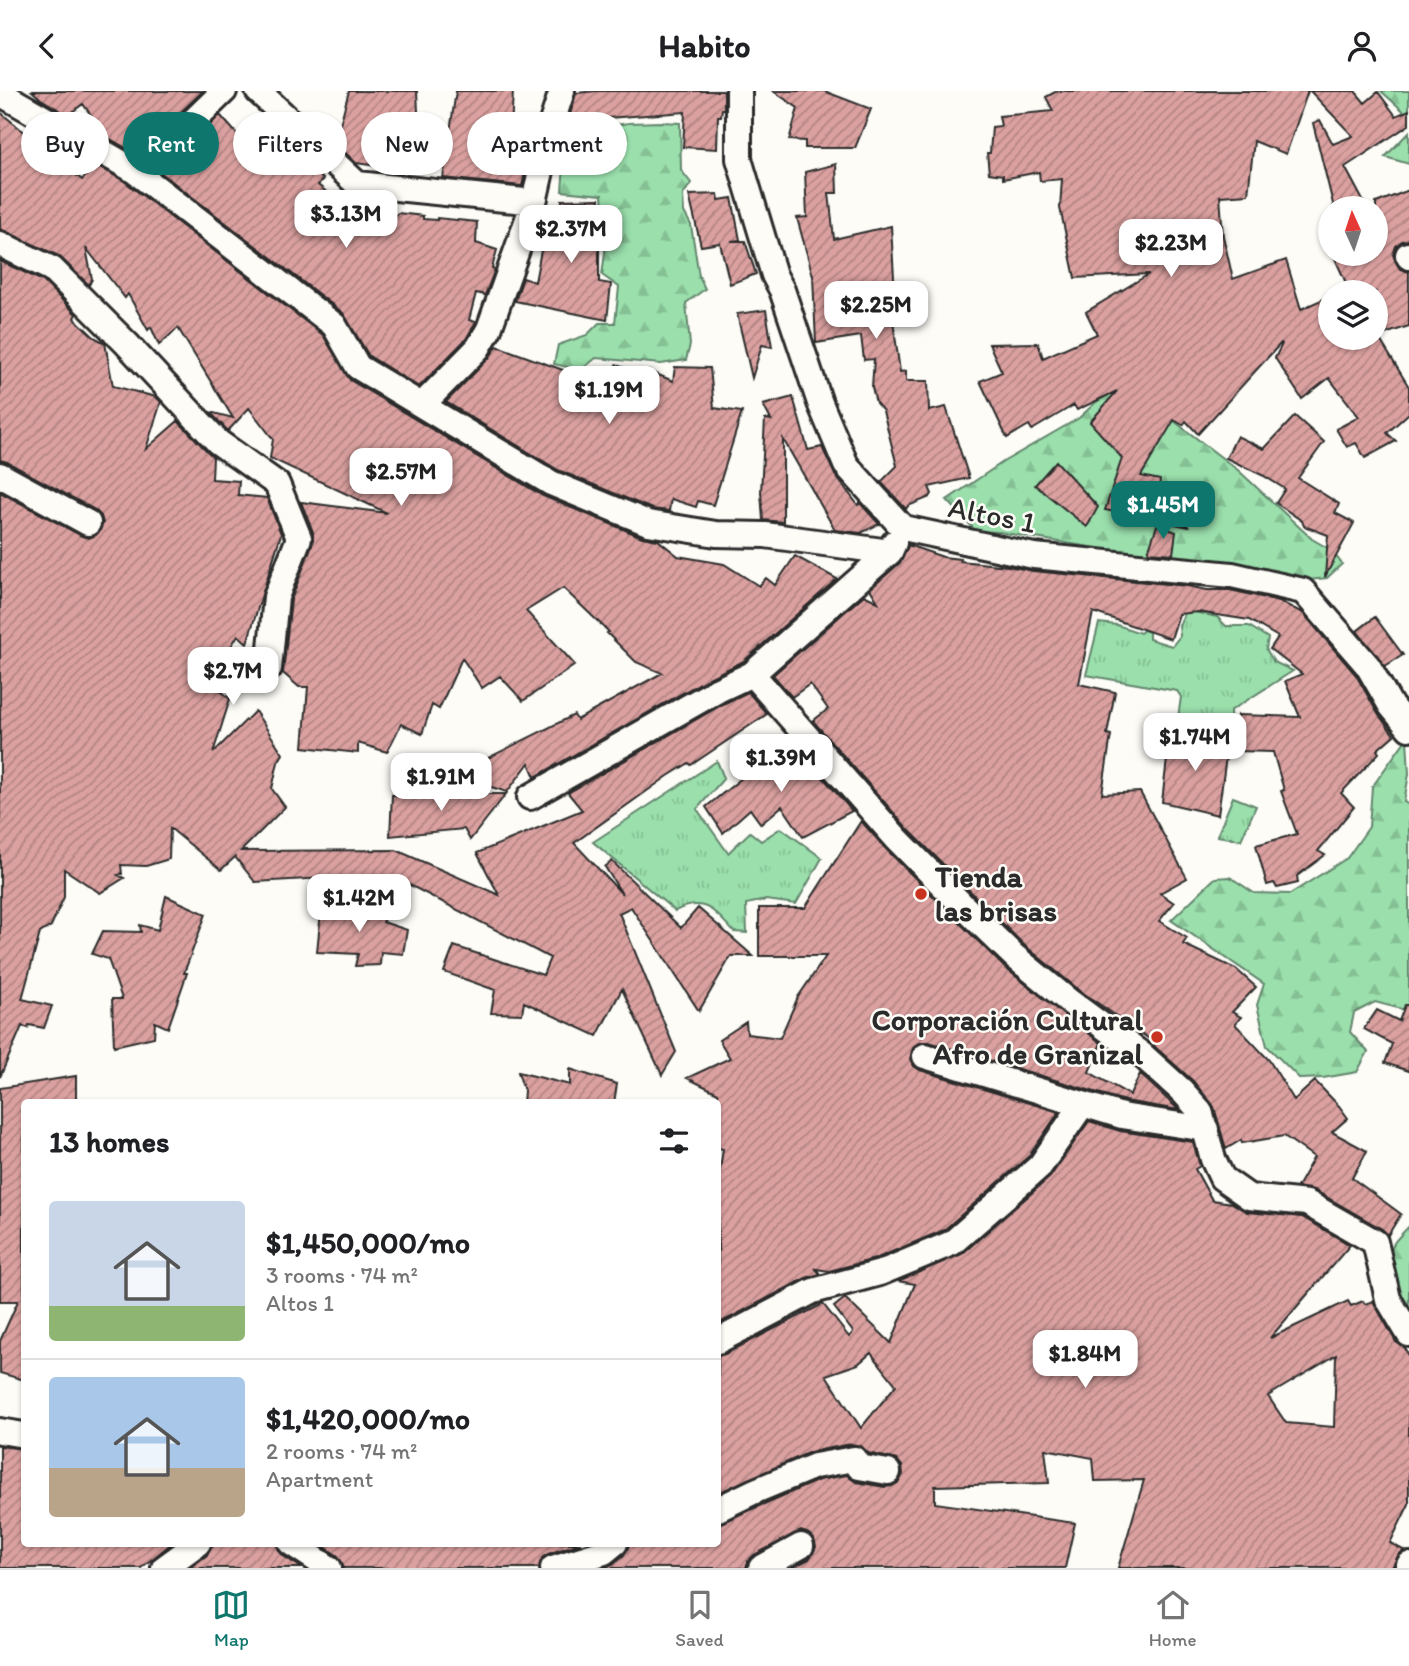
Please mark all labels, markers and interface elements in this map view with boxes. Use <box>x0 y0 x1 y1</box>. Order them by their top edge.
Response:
icon: back <box>28 27 66 65</box>
text: Habito <box>659 27 750 65</box>
icon: person <box>1343 27 1381 65</box>
chip: Buy <box>21 112 109 175</box>
chip: Rent <box>123 112 219 175</box>
chip: Filters <box>233 112 347 175</box>
chip: New <box>361 112 453 175</box>
chip: Apartment <box>467 112 627 175</box>
pin: $3.13M <box>289 191 403 250</box>
north arrow <box>1318 196 1388 266</box>
map controls <box>1318 196 1388 350</box>
text: $3.13M <box>310 199 382 227</box>
pin: $2.37M <box>514 205 628 265</box>
text: $2.37M <box>535 214 607 242</box>
pin: $2.23M <box>1114 219 1228 279</box>
text: $2.23M <box>1135 228 1207 256</box>
button: layers <box>1318 280 1388 350</box>
pin: $2.25M <box>819 281 933 341</box>
text: $2.25M <box>840 290 912 318</box>
pin: $1.19M <box>552 367 666 426</box>
text: $1.19M <box>575 375 643 403</box>
pin: $2.57M <box>344 449 458 508</box>
text: $2.57M <box>366 457 436 485</box>
pin: $1.45M <box>1106 482 1220 541</box>
street label: Altos 1 <box>945 488 1039 541</box>
text: $1.45M <box>1127 490 1199 518</box>
pin: $2.7M <box>184 647 282 707</box>
text: $2.7M <box>204 656 262 684</box>
pin: $1.74M <box>1138 713 1252 773</box>
text: $1.74M <box>1159 722 1231 750</box>
pin: $1.39M <box>724 735 838 794</box>
text: $1.39M <box>746 743 816 771</box>
pin: $1.91M <box>384 753 498 813</box>
text: $1.91M <box>407 762 475 790</box>
place label: Tienda las brisas <box>934 858 1057 929</box>
pin: $1.42M <box>302 875 416 934</box>
text: $1.42M <box>323 883 395 911</box>
marker: Tienda las brisas <box>913 886 929 902</box>
place label: Corporación Cultural Afro de Granizal <box>872 1001 1143 1072</box>
marker: Corporación Cultural Afro de Granizal <box>1149 1029 1165 1045</box>
icon: filters <box>655 1122 693 1160</box>
text: 13 homes <box>49 1123 169 1160</box>
text: $1,450,000/mo <box>266 1224 470 1261</box>
icon: home <box>105 1229 189 1313</box>
text: 3 rooms · 74 m² <box>266 1261 418 1289</box>
text: Altos 1 <box>266 1289 334 1317</box>
pin: $1.84M <box>1028 1331 1142 1390</box>
text: $1.84M <box>1049 1339 1121 1367</box>
text: $1,420,000/mo <box>266 1400 470 1437</box>
icon: home <box>105 1405 189 1489</box>
text: 2 rooms · 74 m² <box>266 1437 418 1465</box>
text: Apartment <box>266 1465 373 1493</box>
tab: Map <box>212 1586 250 1651</box>
tab: Saved <box>675 1586 724 1651</box>
tab: Home <box>1149 1586 1197 1651</box>

